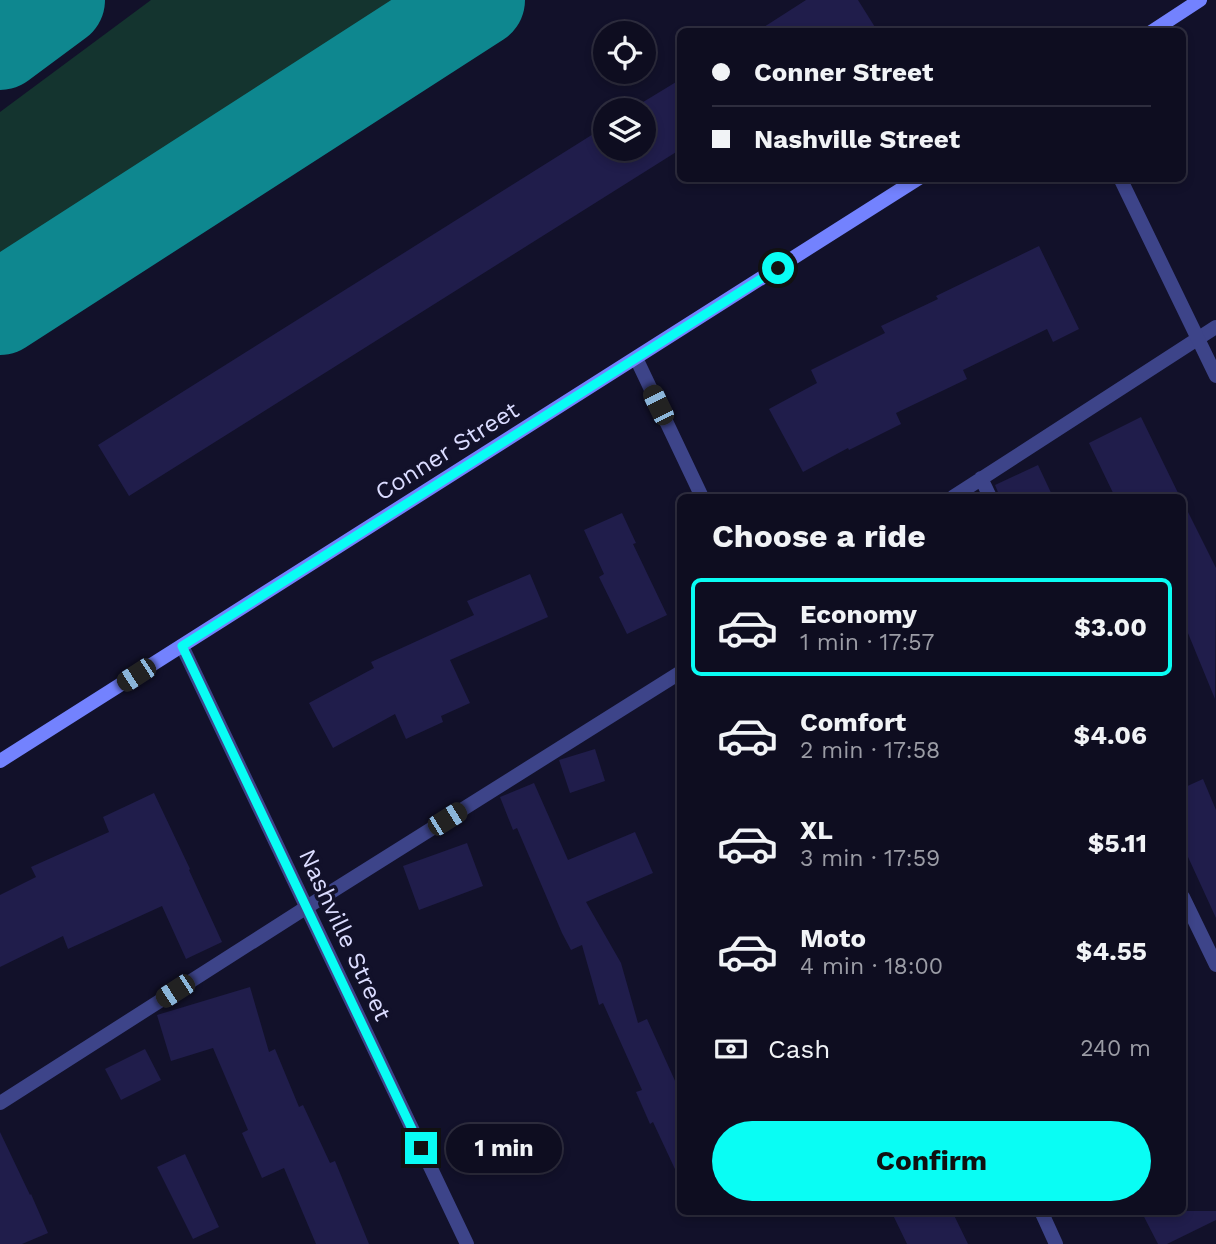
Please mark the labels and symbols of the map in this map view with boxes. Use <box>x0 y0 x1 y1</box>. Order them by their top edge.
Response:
route start <box>762 252 794 284</box>
car <box>640 382 677 428</box>
street label: Conner Street <box>370 396 524 506</box>
car <box>113 655 160 695</box>
car <box>424 799 471 839</box>
street label: Nashville Street <box>293 845 397 1025</box>
car <box>152 971 199 1011</box>
callout: 1 min <box>446 1124 561 1172</box>
route end <box>405 1132 437 1164</box>

